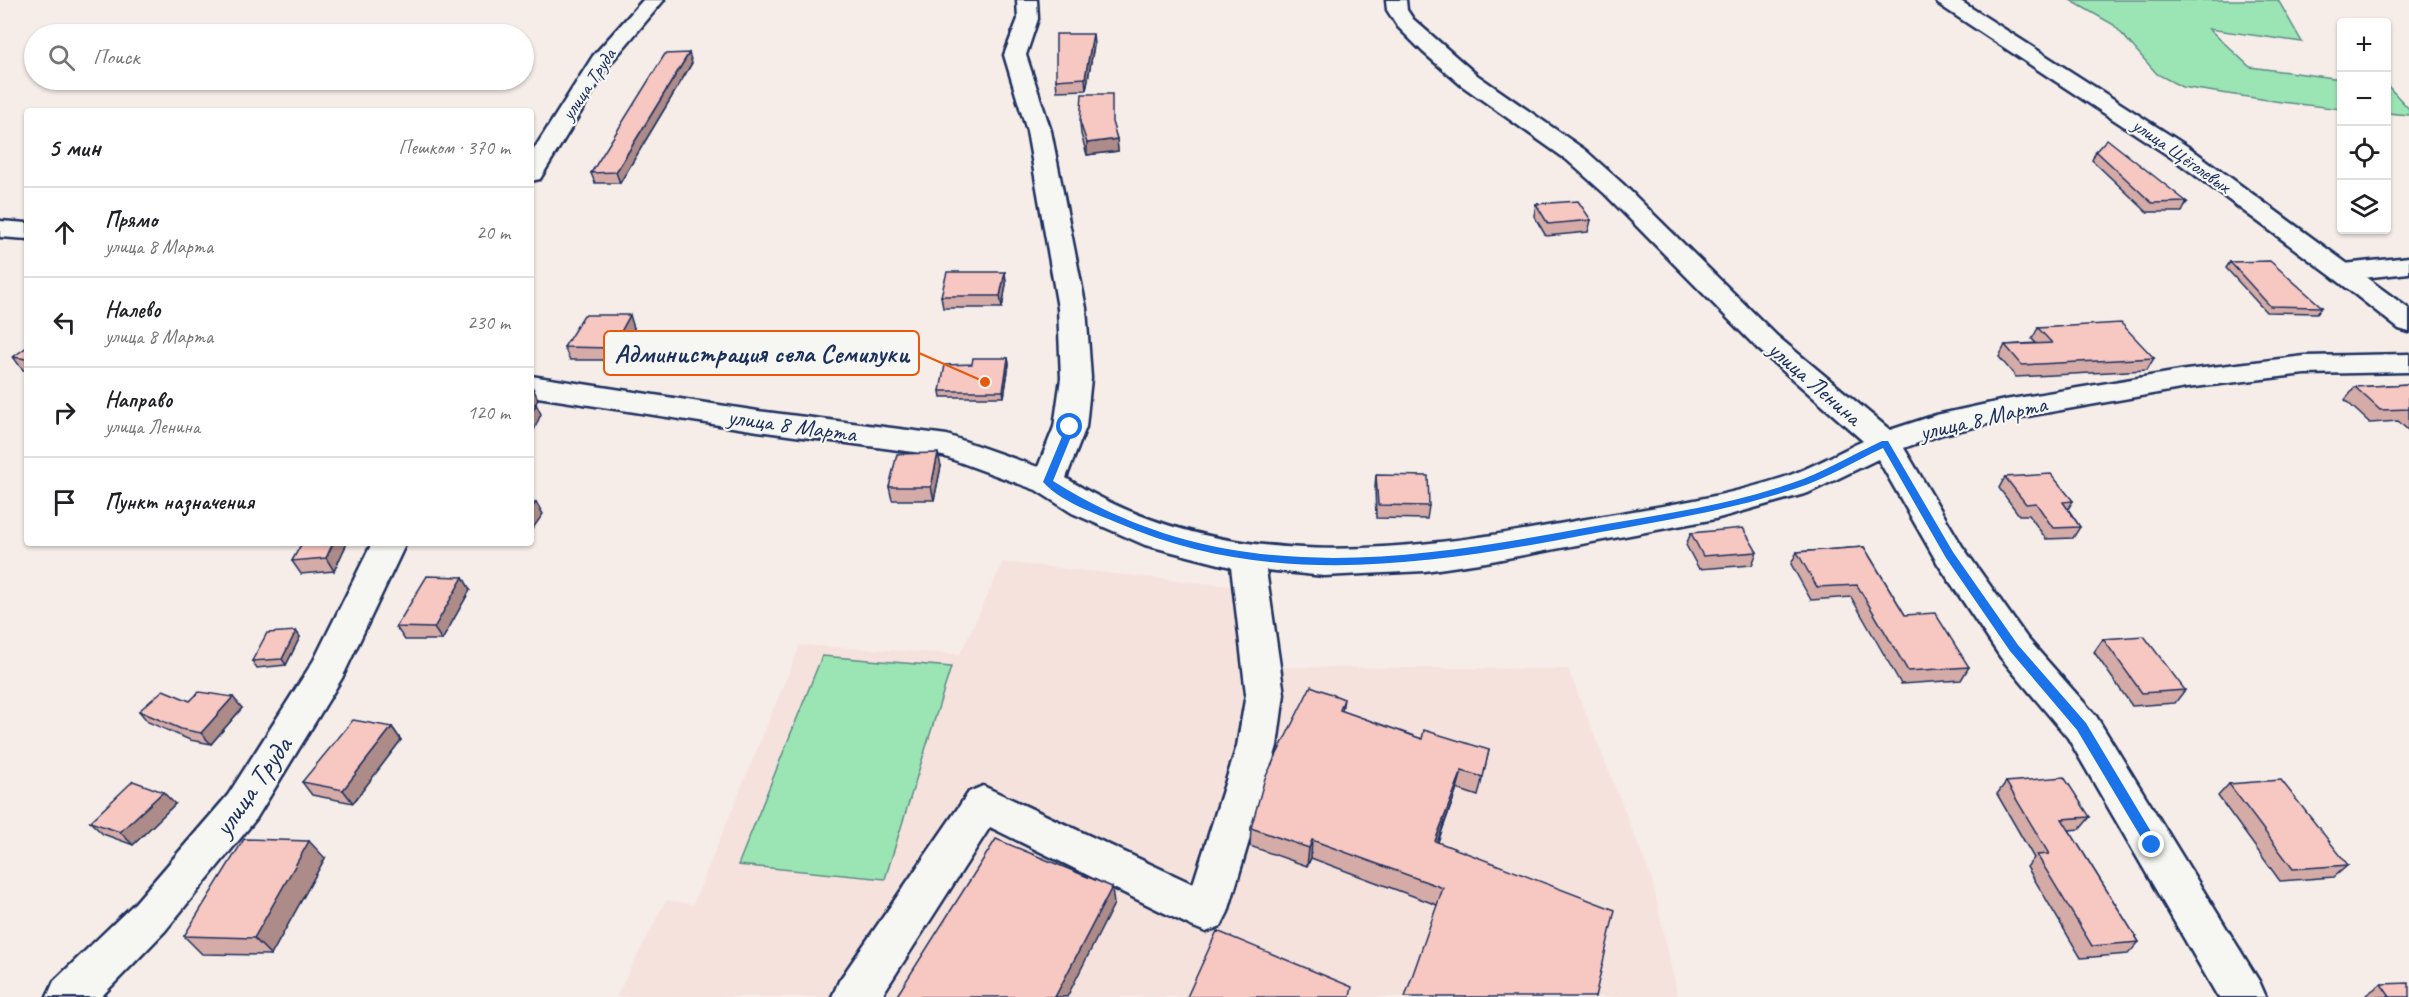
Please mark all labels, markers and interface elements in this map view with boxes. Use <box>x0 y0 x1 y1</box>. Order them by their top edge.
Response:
map controls <box>2337 18 2391 234</box>
button: + <box>2337 18 2391 72</box>
search box <box>24 24 534 90</box>
icon: search <box>45 41 78 74</box>
street label: улица Труда <box>555 42 623 126</box>
text: Поиск <box>93 43 139 71</box>
button: − <box>2337 72 2391 126</box>
street label: улица Щёголевых <box>2127 112 2238 200</box>
button: locate <box>2337 126 2391 180</box>
text: 5 мин <box>48 131 100 164</box>
text: Пешком · 370 m <box>398 135 510 160</box>
button: layers <box>2337 180 2391 234</box>
text: Прямо <box>105 206 157 234</box>
icon: ahead <box>48 216 81 249</box>
text: 20 m <box>476 220 510 245</box>
text: улица 8 Марта <box>105 234 213 259</box>
text: Налево <box>105 296 161 324</box>
icon: left <box>48 306 81 339</box>
text: 230 m <box>467 310 510 335</box>
text: улица 8 Марта <box>105 324 213 349</box>
callout: Администрация села Семилуки <box>604 331 919 375</box>
street label: улица Ленина <box>1761 333 1870 433</box>
text: Администрация села Семилуки <box>615 337 911 370</box>
text: Направо <box>105 386 172 414</box>
street label: улица 8 Марта <box>1915 388 2051 448</box>
icon: right <box>48 396 81 429</box>
text: 120 m <box>467 400 510 425</box>
street label: улица 8 Марта <box>724 401 860 449</box>
route start <box>1056 413 1082 439</box>
text: улица Ленина <box>105 414 200 439</box>
icon: arrive <box>48 486 81 519</box>
text: Пункт назначения <box>105 488 254 516</box>
street label: улица Труда <box>204 728 300 845</box>
route end <box>2138 831 2164 857</box>

